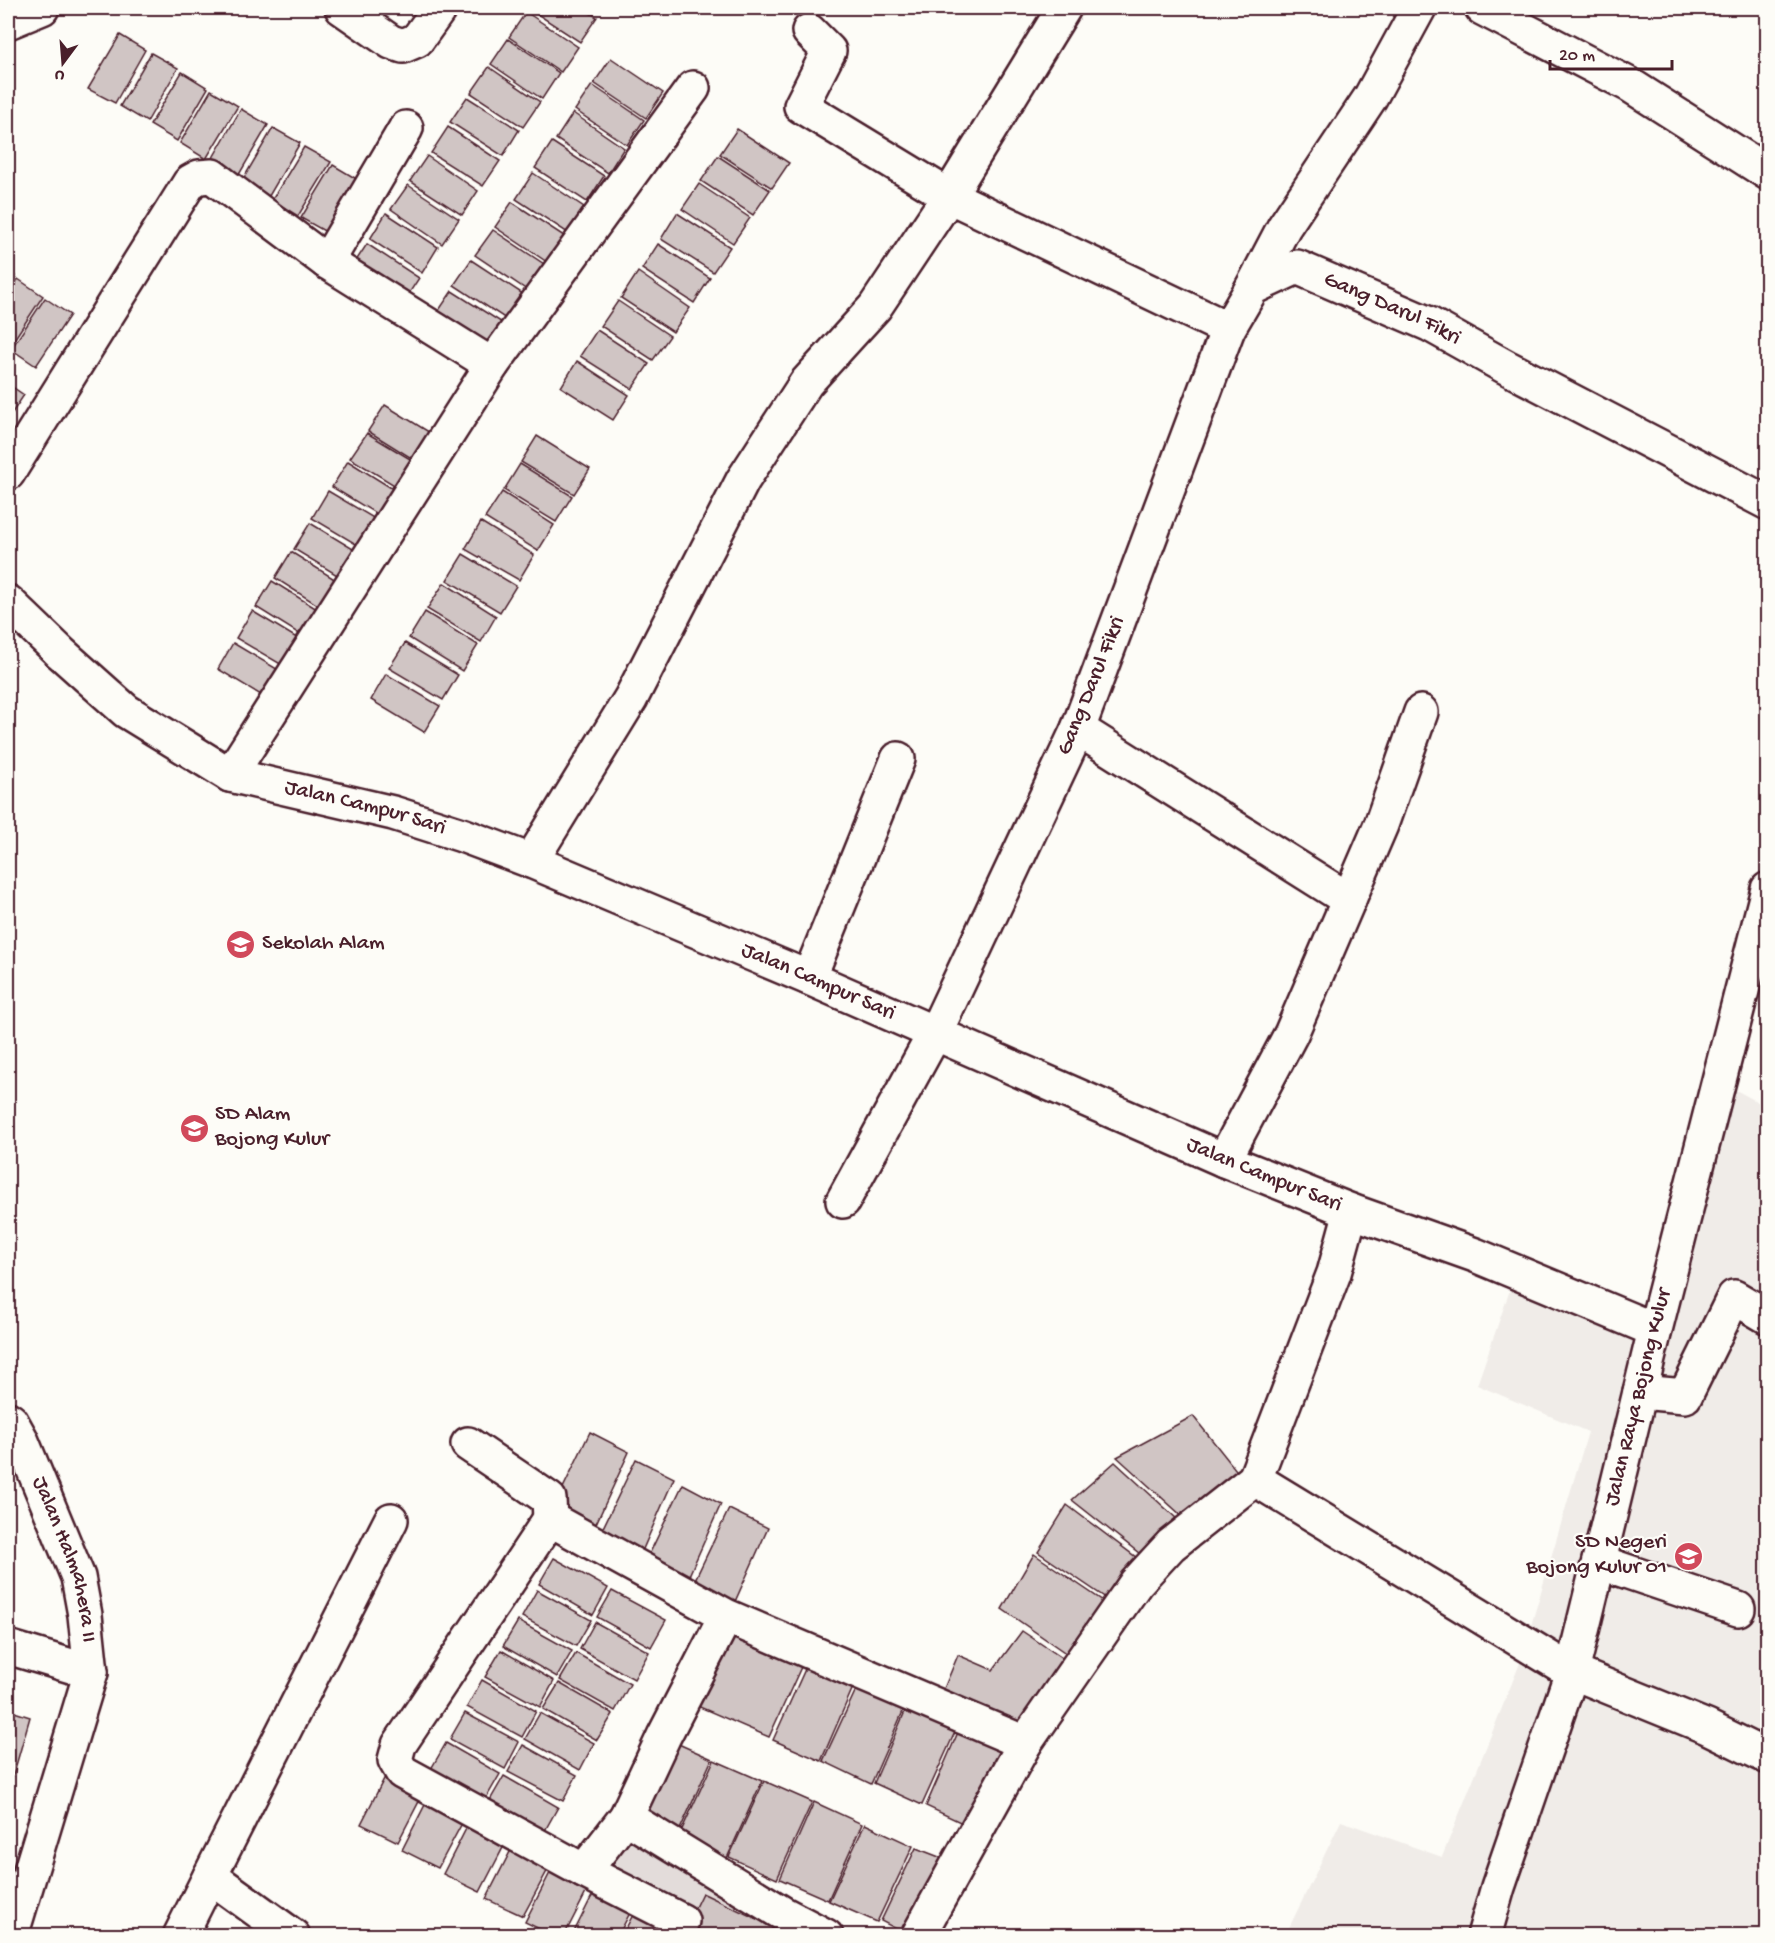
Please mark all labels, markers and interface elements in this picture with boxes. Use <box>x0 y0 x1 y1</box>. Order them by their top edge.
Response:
north arrow <box>33 33 93 93</box>
scale bar <box>1550 33 1672 71</box>
text: 20 m <box>1559 46 1595 67</box>
text: U <box>52 63 67 84</box>
street label: Gang Darul Fikri <box>1319 267 1465 352</box>
street label: Gang Darul Fikri <box>1052 613 1132 759</box>
street label: Jalan Campur Sari <box>282 775 449 842</box>
school or university icon: Sekolah Alam <box>225 928 257 960</box>
place label: Sekolah Alam <box>262 931 385 957</box>
street label: Jalan Campur Sari <box>737 938 899 1027</box>
place label: SD Alam Bojong Kulur <box>214 1102 331 1153</box>
school or university icon: SD Alam Bojong Kulur <box>178 1112 210 1144</box>
street label: Jalan Campur Sari <box>1182 1132 1346 1219</box>
street label: Jalan Raya Bojong Kulur <box>1600 1284 1679 1509</box>
street label: Jalan Halmahera II <box>25 1473 101 1644</box>
place label: SD Negeri Bojong Kulur 01 <box>1525 1530 1667 1581</box>
school or university icon: SD Negeri Bojong Kulur 01 <box>1672 1540 1704 1572</box>

